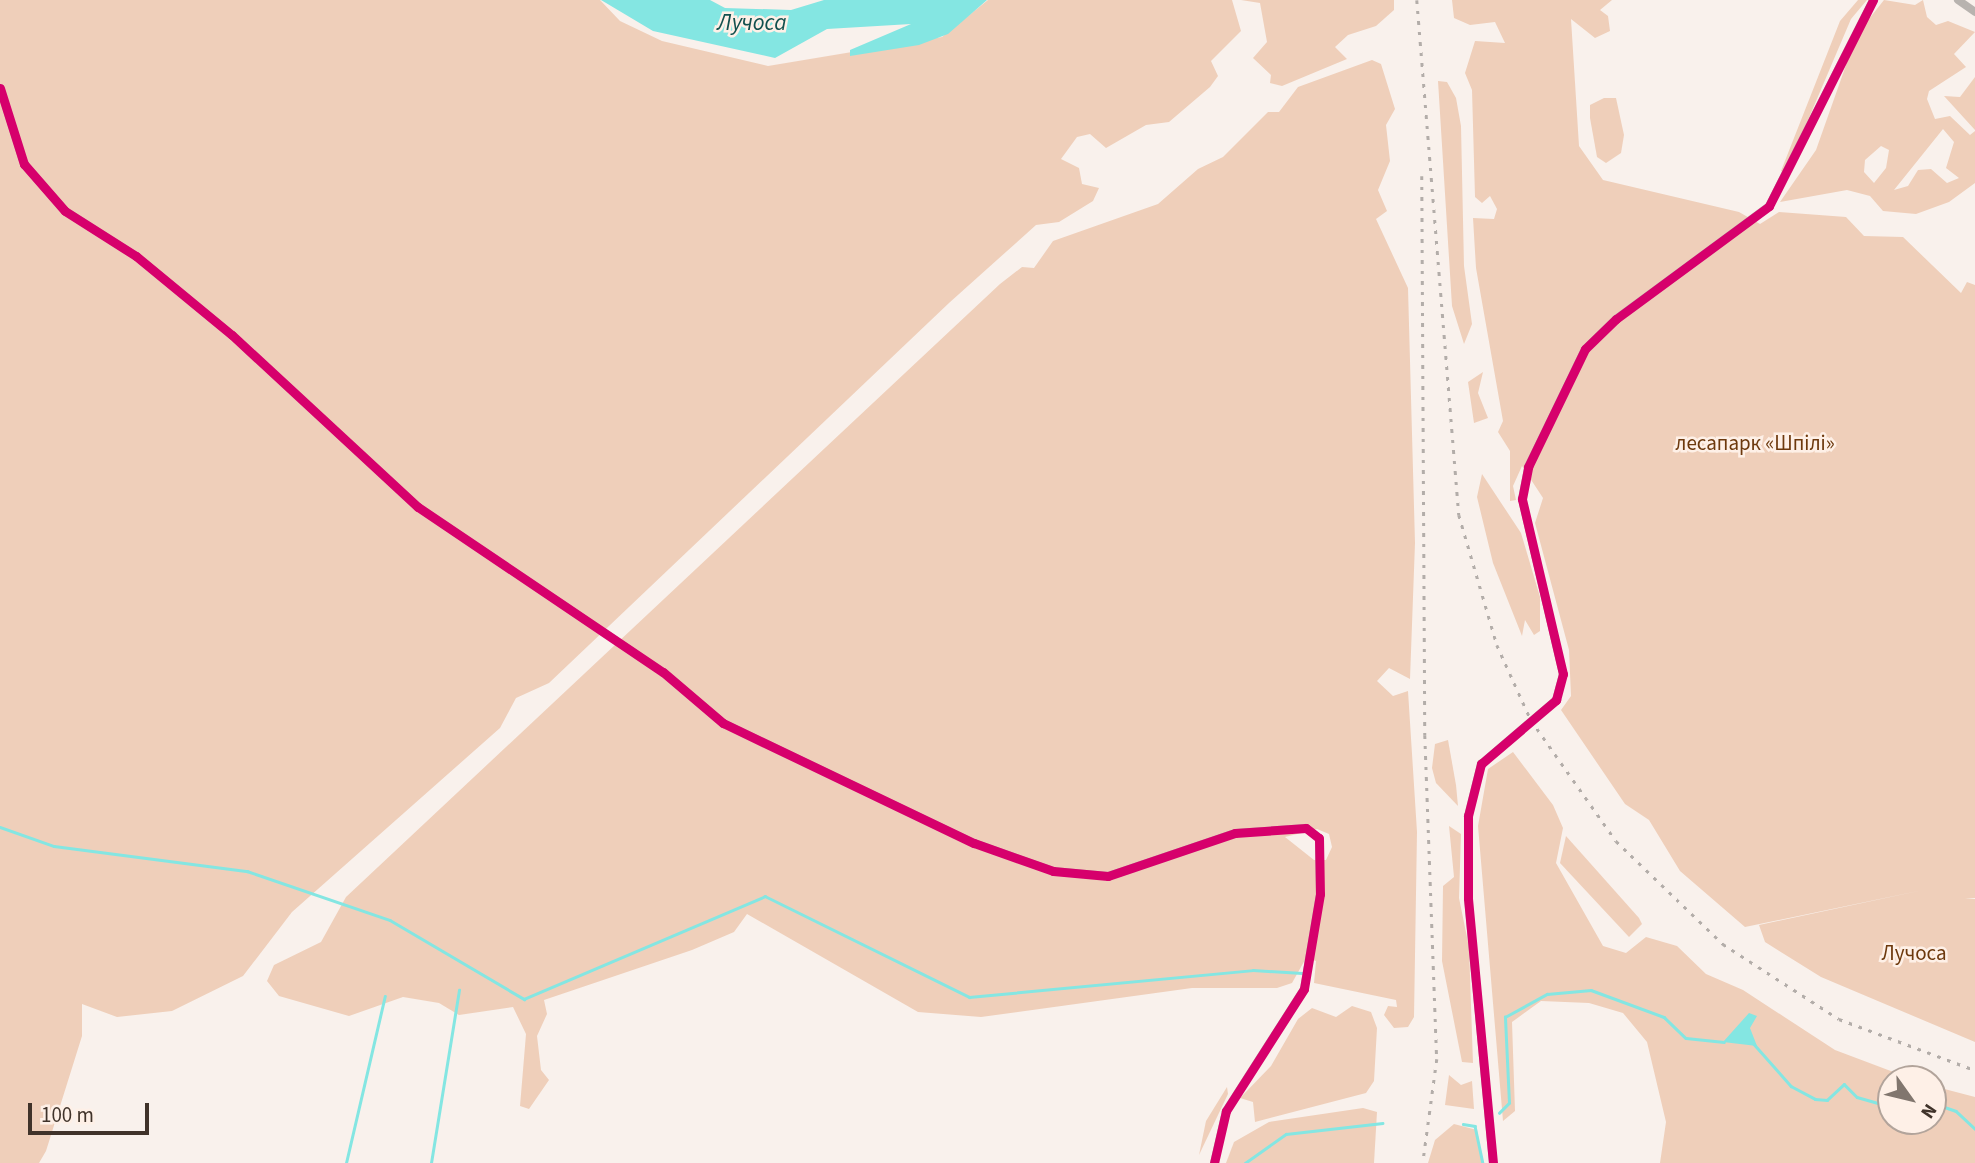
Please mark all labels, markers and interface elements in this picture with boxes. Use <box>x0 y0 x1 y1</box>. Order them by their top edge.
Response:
water label: Лучоса <box>717 9 787 37</box>
park label: лесапарк «Шпілі» <box>1675 430 1835 456</box>
park label: Лучоса <box>1881 940 1947 966</box>
north arrow <box>1877 1065 1947 1135</box>
scale bar <box>32 1090 152 1134</box>
text: N <box>1913 1098 1943 1124</box>
text: 100 m <box>41 1100 94 1130</box>

